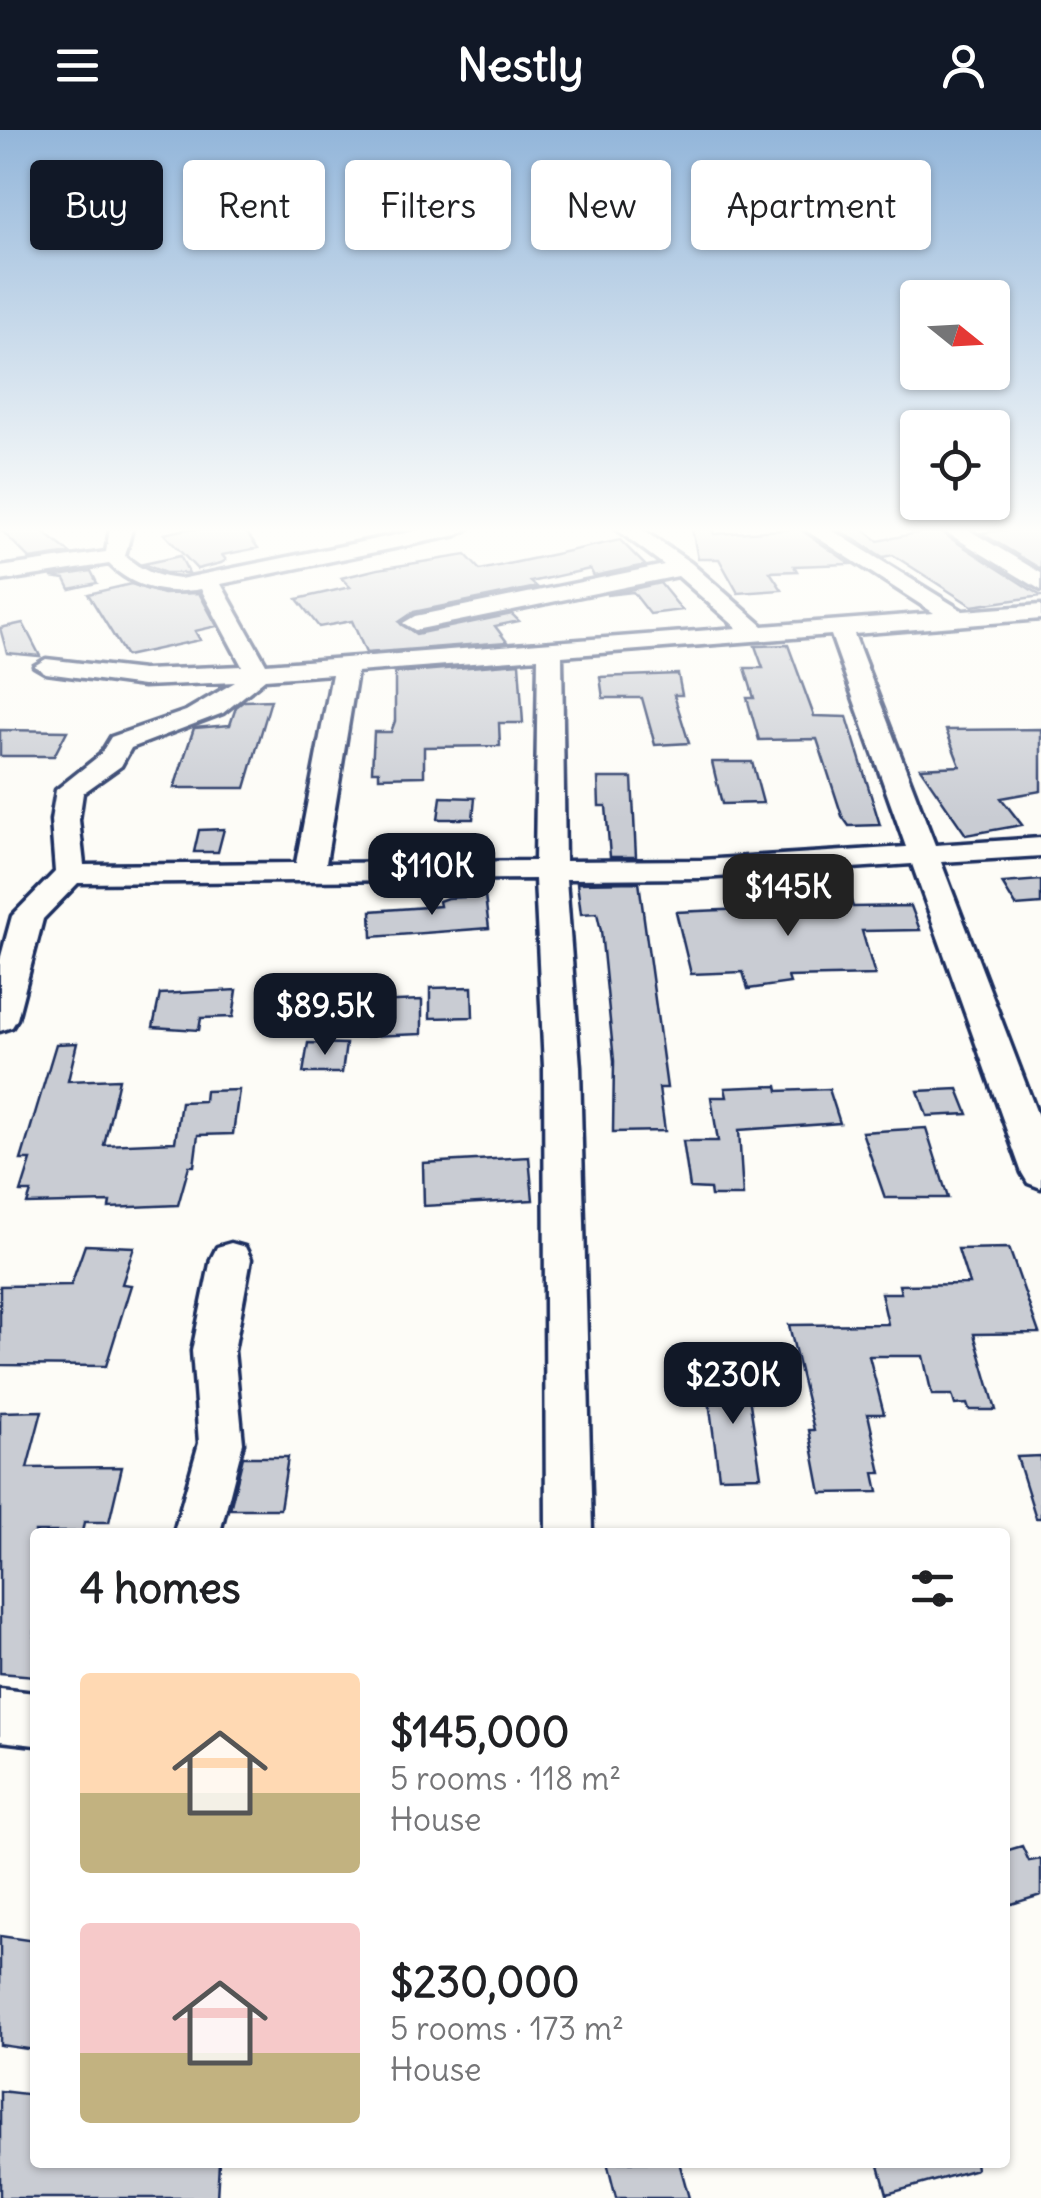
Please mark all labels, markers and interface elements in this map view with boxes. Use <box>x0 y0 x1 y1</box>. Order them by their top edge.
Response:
text: Nestly <box>457 37 584 93</box>
icon: menu <box>50 38 105 93</box>
icon: person <box>936 38 991 93</box>
chip: Buy <box>30 160 163 250</box>
chip: Rent <box>183 160 325 250</box>
chip: Filters <box>345 160 511 250</box>
chip: New <box>531 160 671 250</box>
chip: Apartment <box>691 160 931 250</box>
north arrow <box>900 280 1010 390</box>
map controls <box>900 280 1010 520</box>
button: locate <box>900 410 1010 520</box>
pin: $110K <box>362 833 502 918</box>
text: $110K <box>390 845 474 886</box>
pin: $145K <box>718 854 858 939</box>
text: $145K <box>745 866 831 907</box>
pin: $89.5K <box>244 973 406 1058</box>
text: $89.5K <box>276 985 374 1026</box>
pin: $230K <box>663 1342 803 1427</box>
text: $230K <box>686 1354 780 1395</box>
icon: filters <box>905 1561 960 1616</box>
text: 4 homes <box>80 1562 241 1614</box>
text: $145,000 <box>390 1706 569 1758</box>
icon: home <box>160 1713 280 1833</box>
text: 5 rooms · 118 m² <box>390 1758 621 1799</box>
text: House <box>390 1799 481 1840</box>
text: $230,000 <box>390 1956 580 2008</box>
icon: home <box>160 1963 280 2083</box>
text: 5 rooms · 173 m² <box>390 2008 624 2049</box>
text: House <box>390 2049 481 2090</box>

